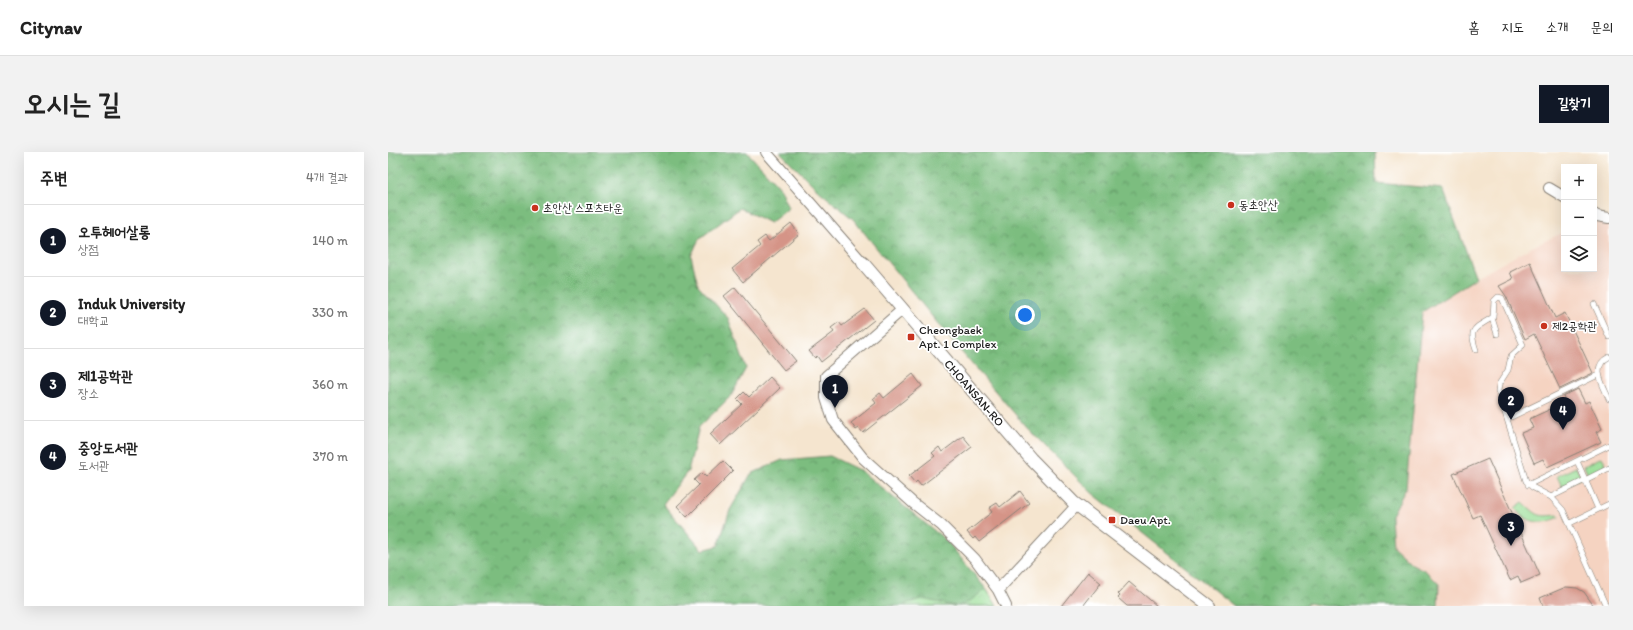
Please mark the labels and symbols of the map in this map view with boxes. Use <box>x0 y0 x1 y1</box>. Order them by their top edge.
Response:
place label: 동초안산 <box>1239 198 1278 212</box>
marker: 동초안산 <box>1226 200 1236 210</box>
place label: 초안산 스포츠타운 <box>543 201 623 215</box>
marker: 초안산 스포츠타운 <box>530 203 540 213</box>
your location <box>1015 305 1035 325</box>
place label: 제2공학관 <box>1552 319 1597 333</box>
marker: 제2공학관 <box>1539 321 1549 331</box>
place label: Cheongbaek Apt. 1 Complex <box>919 323 996 351</box>
marker: Cheongbaek Apt. 1 Complex <box>906 332 916 342</box>
street label: CHOANSAN-RO <box>941 357 1007 429</box>
pin: 1 <box>822 375 848 408</box>
pin: 2 <box>1498 387 1524 420</box>
pin: 4 <box>1550 397 1576 430</box>
place label: Daeu Apt. <box>1120 513 1171 527</box>
pin: 3 <box>1498 513 1524 546</box>
marker: Daeu Apt. <box>1107 515 1117 525</box>

